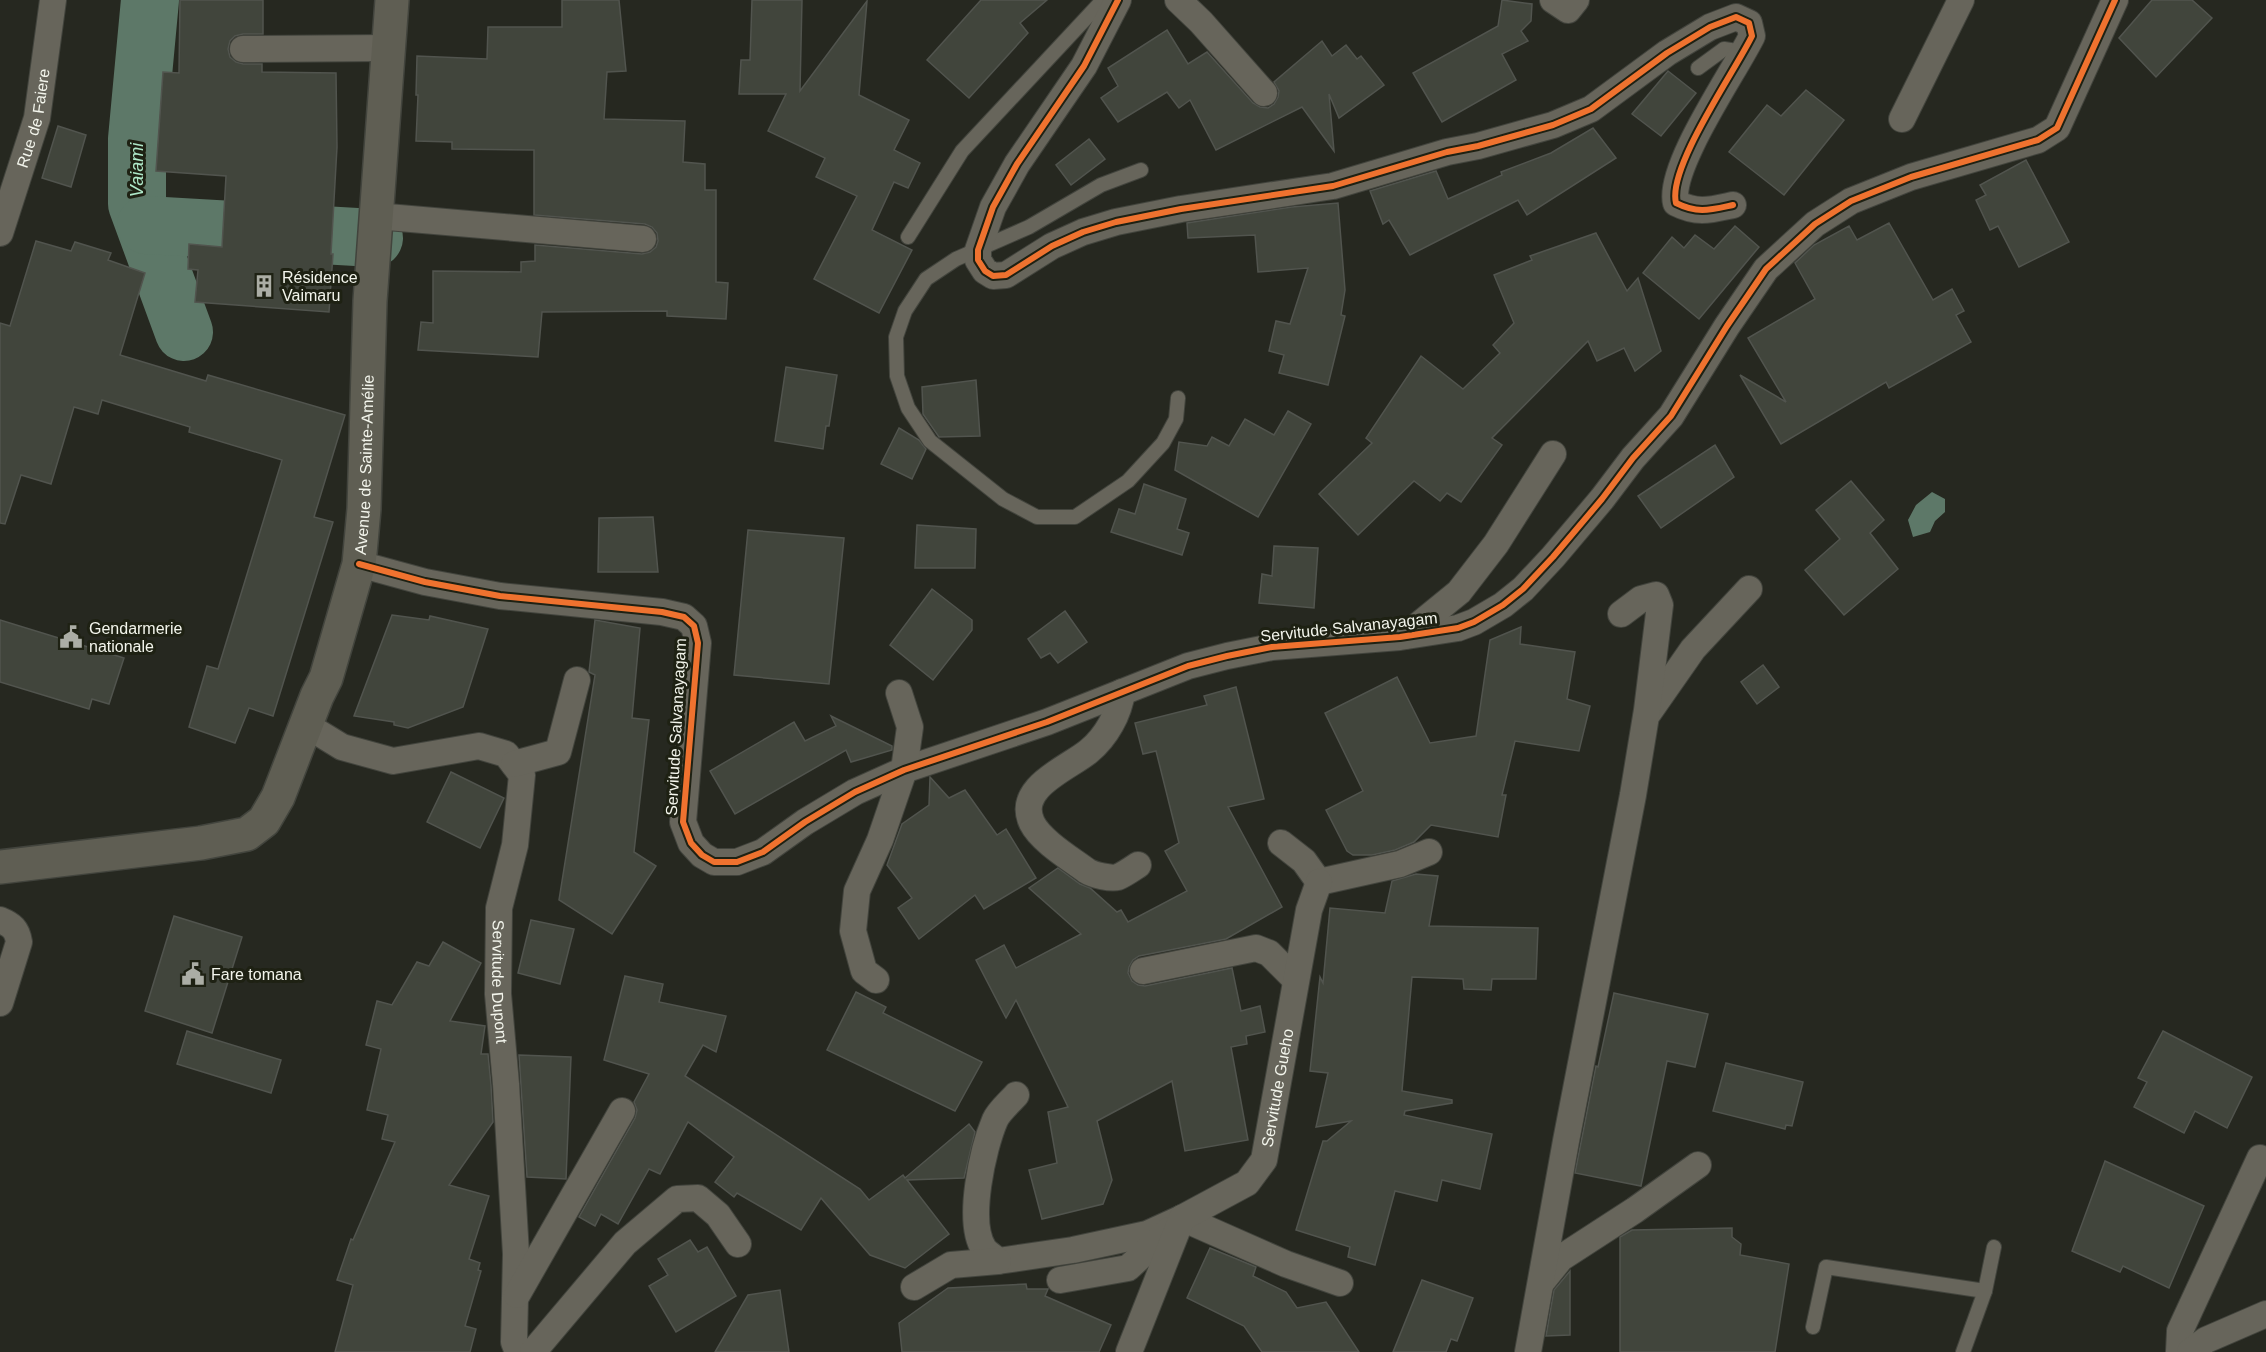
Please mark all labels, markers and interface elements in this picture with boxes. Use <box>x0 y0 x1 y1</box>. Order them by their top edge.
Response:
street label: Rue de Faiere <box>13 67 52 170</box>
water label: Vaiami <box>127 142 147 197</box>
place label: Résidence Vaimaru <box>282 269 358 304</box>
building icon: Résidence Vaimaru <box>251 273 277 299</box>
street label: Avenue de Sainte-Amélie <box>351 374 376 556</box>
street label: Servitude Salvanayagam <box>1260 609 1438 645</box>
place label: Gendarmerie nationale <box>89 620 182 655</box>
public building icon: Gendarmerie nationale <box>58 624 84 650</box>
street label: Servitude Salvanayagam <box>663 638 689 816</box>
street label: Servitude Dupont <box>489 920 511 1045</box>
public building icon: Fare tomana <box>180 961 206 987</box>
place label: Fare tomana <box>211 966 302 983</box>
street label: Servitude Gueho <box>1258 1027 1296 1148</box>

